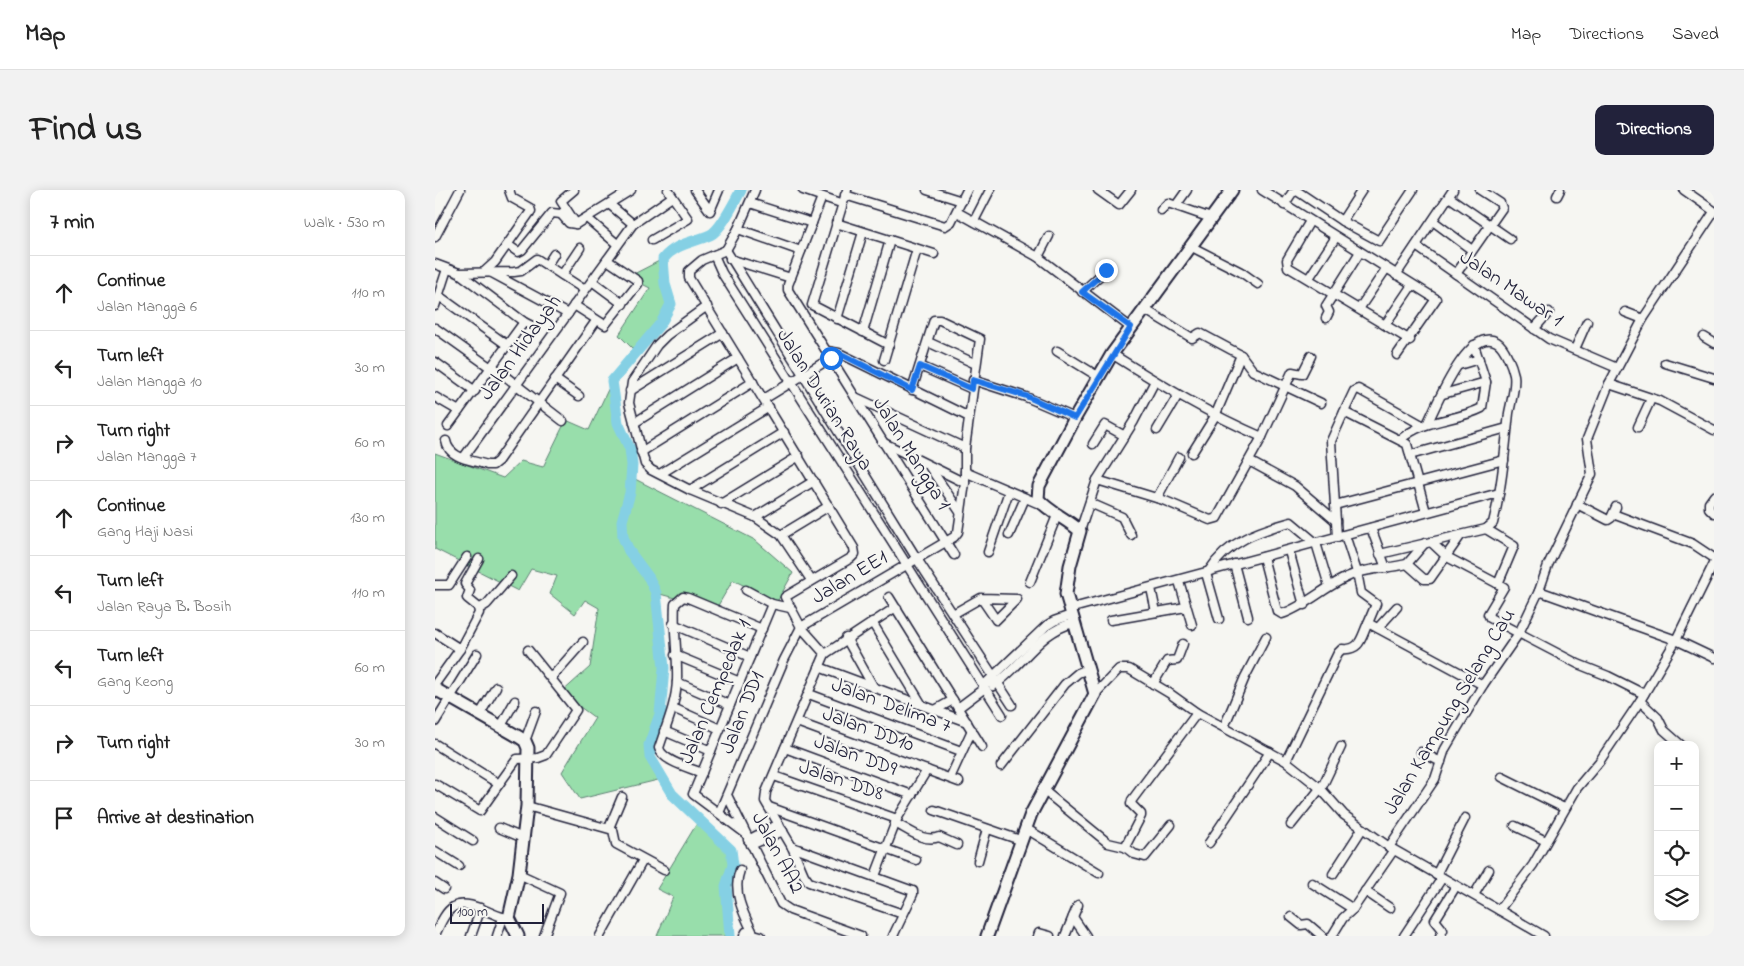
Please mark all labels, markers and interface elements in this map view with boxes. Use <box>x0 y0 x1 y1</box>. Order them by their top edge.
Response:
text: Map <box>25 17 66 52</box>
text: Map <box>1511 22 1541 48</box>
text: Directions <box>1569 22 1644 48</box>
text: Saved <box>1672 22 1719 48</box>
text: Find us <box>30 105 142 156</box>
button: Directions <box>1595 105 1714 155</box>
text: 7 min <box>50 208 94 238</box>
text: Walk · 530 m <box>304 211 385 235</box>
street label: Jalan Mawar 1 <box>1453 243 1569 335</box>
route end <box>1095 259 1118 282</box>
text: Continue <box>97 268 165 295</box>
icon: ahead <box>50 279 78 307</box>
text: 110 m <box>351 281 385 305</box>
street label: Jalan Hidayah <box>472 289 571 408</box>
text: Jalan Mangga 6 <box>97 295 197 319</box>
street label: Jalan Durian Raya <box>766 323 880 478</box>
text: Turn left <box>97 343 164 370</box>
route start <box>820 347 843 370</box>
icon: left <box>50 354 78 382</box>
text: 30 m <box>355 356 385 380</box>
text: Jalan Mangga 10 <box>97 370 202 394</box>
street label: Jalan Mangga 1 <box>862 391 958 518</box>
text: Turn right <box>97 418 170 445</box>
icon: right <box>50 429 78 457</box>
text: 60 m <box>355 431 385 455</box>
text: Jalan Mangga 7 <box>97 445 197 469</box>
text: Continue <box>97 493 165 520</box>
icon: ahead <box>50 504 78 532</box>
text: 130 m <box>350 506 385 530</box>
text: Gang Haji Nasi <box>97 520 193 544</box>
street label: Jalan EE1 <box>806 543 894 613</box>
text: Turn left <box>97 568 164 595</box>
icon: left <box>50 579 78 607</box>
text: 110 m <box>351 581 385 605</box>
text: Jalan Raya B. Bosih <box>97 595 231 619</box>
street label: Jalan Kampung Selang Cau <box>1376 603 1525 822</box>
street label: Jalan Cempedak 1 <box>672 615 760 769</box>
text: Turn left <box>97 643 164 670</box>
icon: left <box>50 654 78 682</box>
text: 60 m <box>355 656 385 680</box>
street label: Jalan DD1 <box>713 667 773 759</box>
text: Gang Keong <box>97 670 173 694</box>
street label: Jalan Delima 7 <box>827 670 956 742</box>
street label: Jalan DD10 <box>818 700 918 760</box>
street label: Jalan DD9 <box>809 727 901 785</box>
icon: right <box>50 729 78 757</box>
text: Turn right <box>97 730 170 757</box>
text: 30 m <box>355 731 385 755</box>
map controls <box>1654 741 1699 921</box>
button: + <box>1654 741 1699 786</box>
street label: Jalan DD8 <box>795 753 888 810</box>
button: − <box>1654 786 1699 831</box>
icon: arrive <box>50 804 78 832</box>
text: Arrive at destination <box>97 805 254 832</box>
street label: Jalan AA2 <box>743 807 811 899</box>
button: locate <box>1654 831 1699 876</box>
button: layers <box>1654 876 1699 921</box>
scale bar <box>450 901 544 924</box>
text: 100 m <box>457 902 488 923</box>

